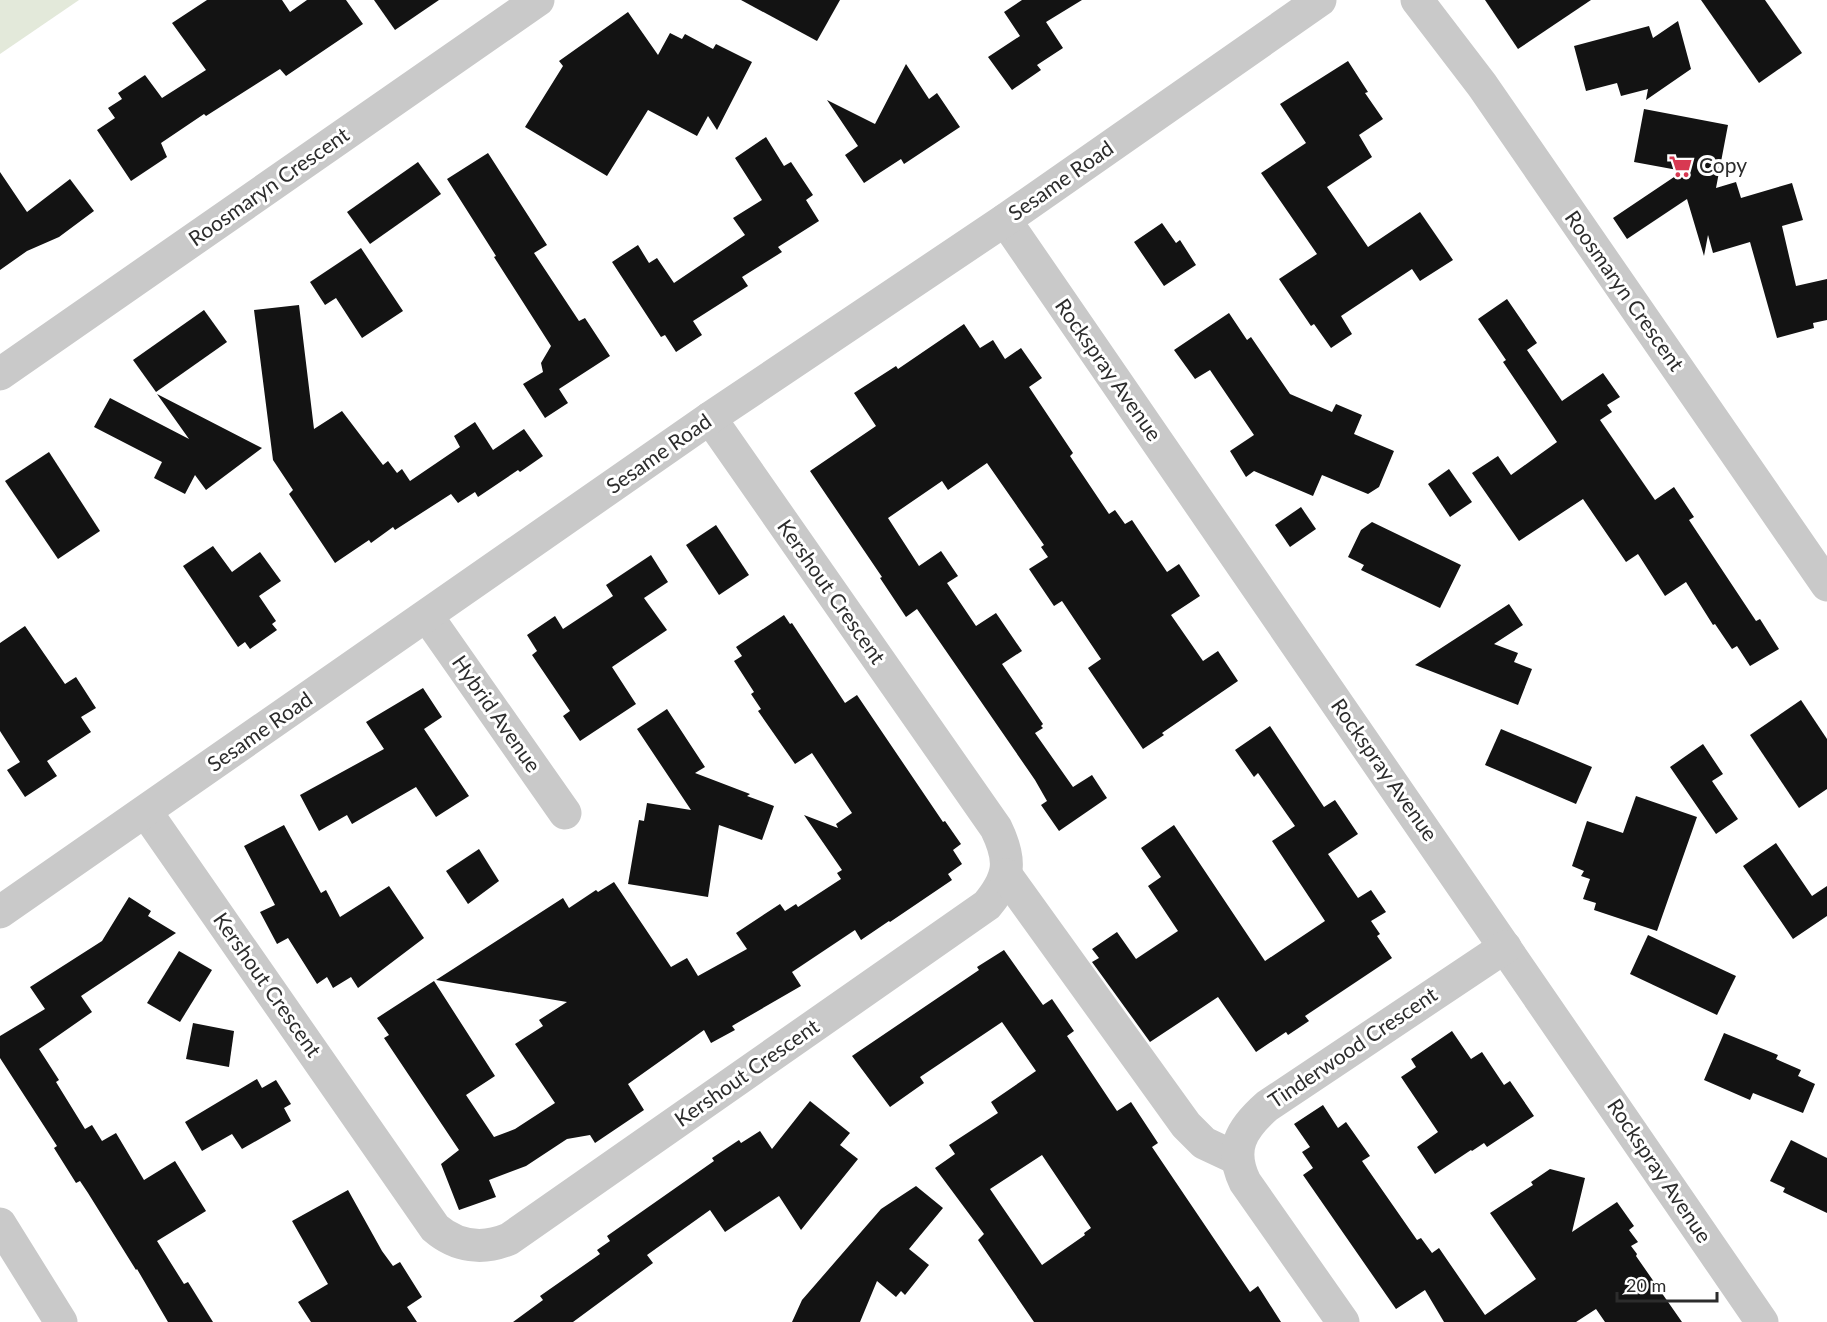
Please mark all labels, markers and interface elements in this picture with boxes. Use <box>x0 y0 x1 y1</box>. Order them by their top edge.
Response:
street label: Roosmaryn Crescent <box>183 121 354 251</box>
street label: Sesame Road <box>1003 134 1117 225</box>
place label: Copy <box>1699 152 1747 177</box>
supermarket icon: Copy <box>1668 153 1694 179</box>
street label: Roosmaryn Crescent <box>1560 205 1690 376</box>
street label: Rockspray Avenue <box>1051 293 1168 445</box>
street label: Sesame Road <box>601 407 715 498</box>
street label: Kershout Crescent <box>773 514 892 669</box>
street label: Hybrid Avenue <box>448 650 547 776</box>
street label: Sesame Road <box>202 685 316 776</box>
street label: Rockspray Avenue <box>1327 693 1444 845</box>
street label: Kershout Crescent <box>209 907 328 1062</box>
street label: Tinderwood Crescent <box>1263 981 1442 1113</box>
street label: Kershout Crescent <box>669 1012 824 1131</box>
street label: Rockspray Avenue <box>1603 1093 1718 1247</box>
scale bar <box>1617 1265 1718 1303</box>
text: 20 m <box>1626 1274 1666 1296</box>

